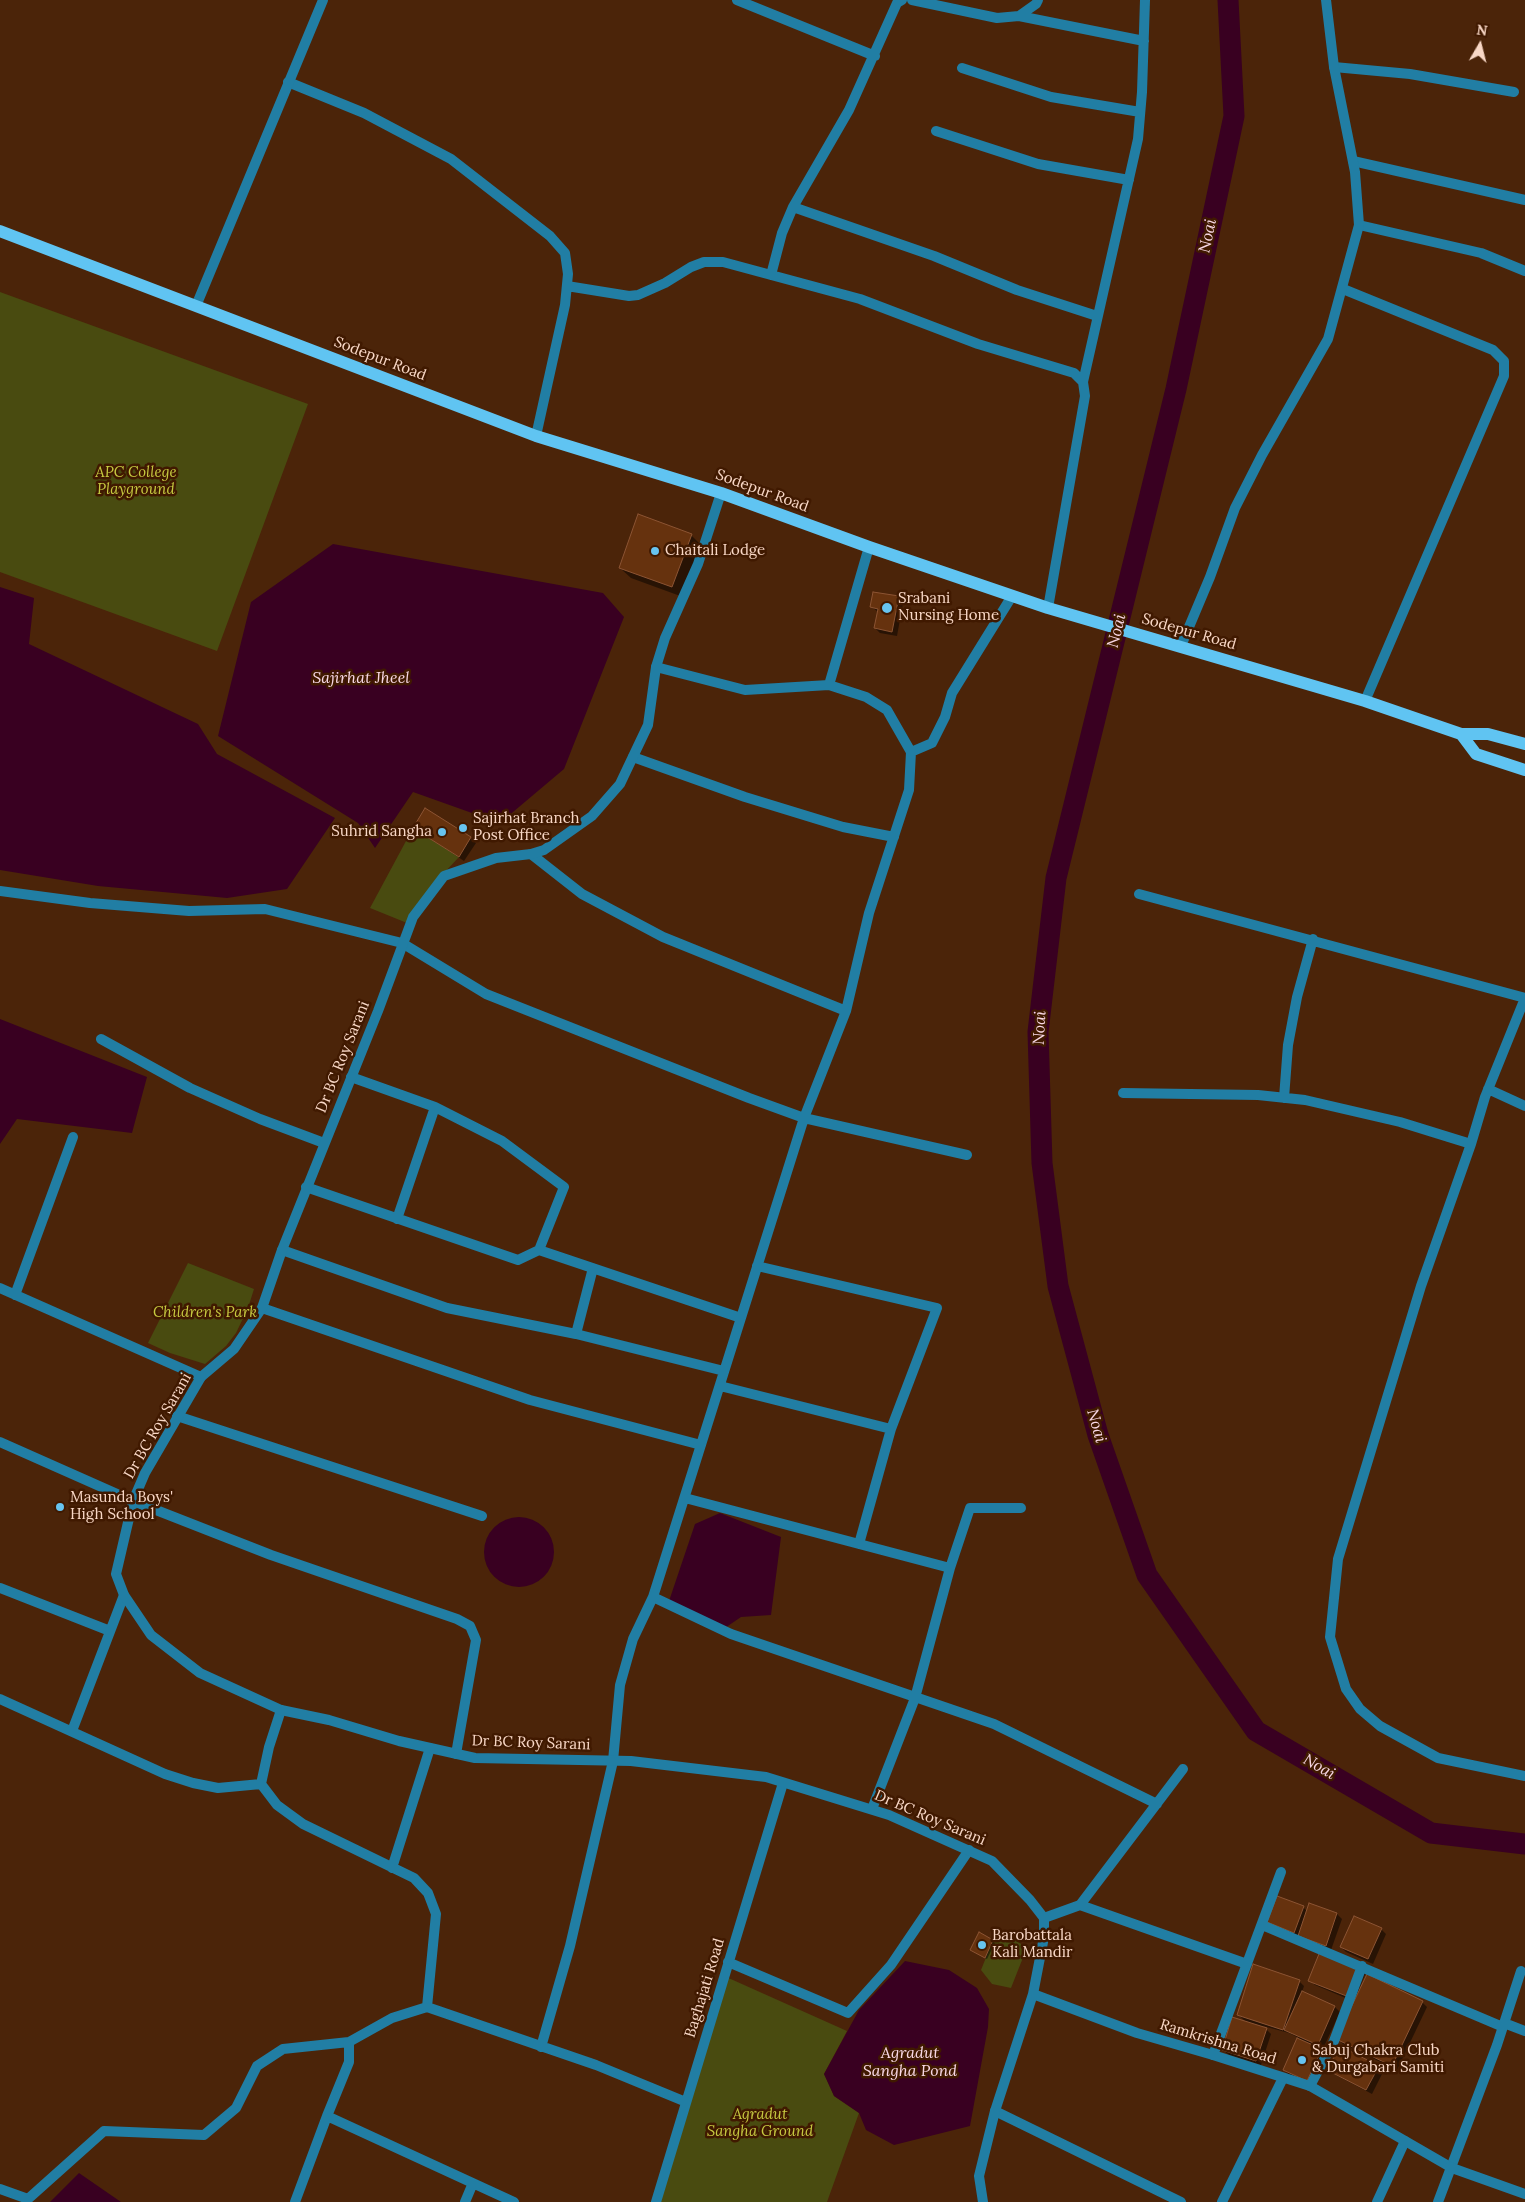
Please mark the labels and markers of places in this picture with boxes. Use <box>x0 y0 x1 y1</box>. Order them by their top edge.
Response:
place label: Chaitali Lodge <box>665 542 765 560</box>
marker: Chaitali Lodge <box>649 545 661 557</box>
place label: Srabani Nursing Home <box>898 590 999 625</box>
marker: Srabani Nursing Home <box>880 601 894 615</box>
place label: Sajirhat Branch Post Office <box>473 810 580 845</box>
marker: Sajirhat Branch Post Office <box>457 822 469 834</box>
place label: Suhrid Sangha <box>331 823 432 841</box>
marker: Suhrid Sangha <box>436 826 448 838</box>
place label: Masunda Boys' High School <box>70 1489 173 1524</box>
marker: Masunda Boys' High School <box>54 1501 66 1513</box>
place label: Barobattala Kali Mandir <box>992 1927 1073 1962</box>
marker: Barobattala Kali Mandir <box>976 1939 988 1951</box>
place label: Sabuj Chakra Club & Durgabari Samiti <box>1312 2042 1444 2077</box>
marker: Sabuj Chakra Club & Durgabari Samiti <box>1296 2054 1308 2066</box>

